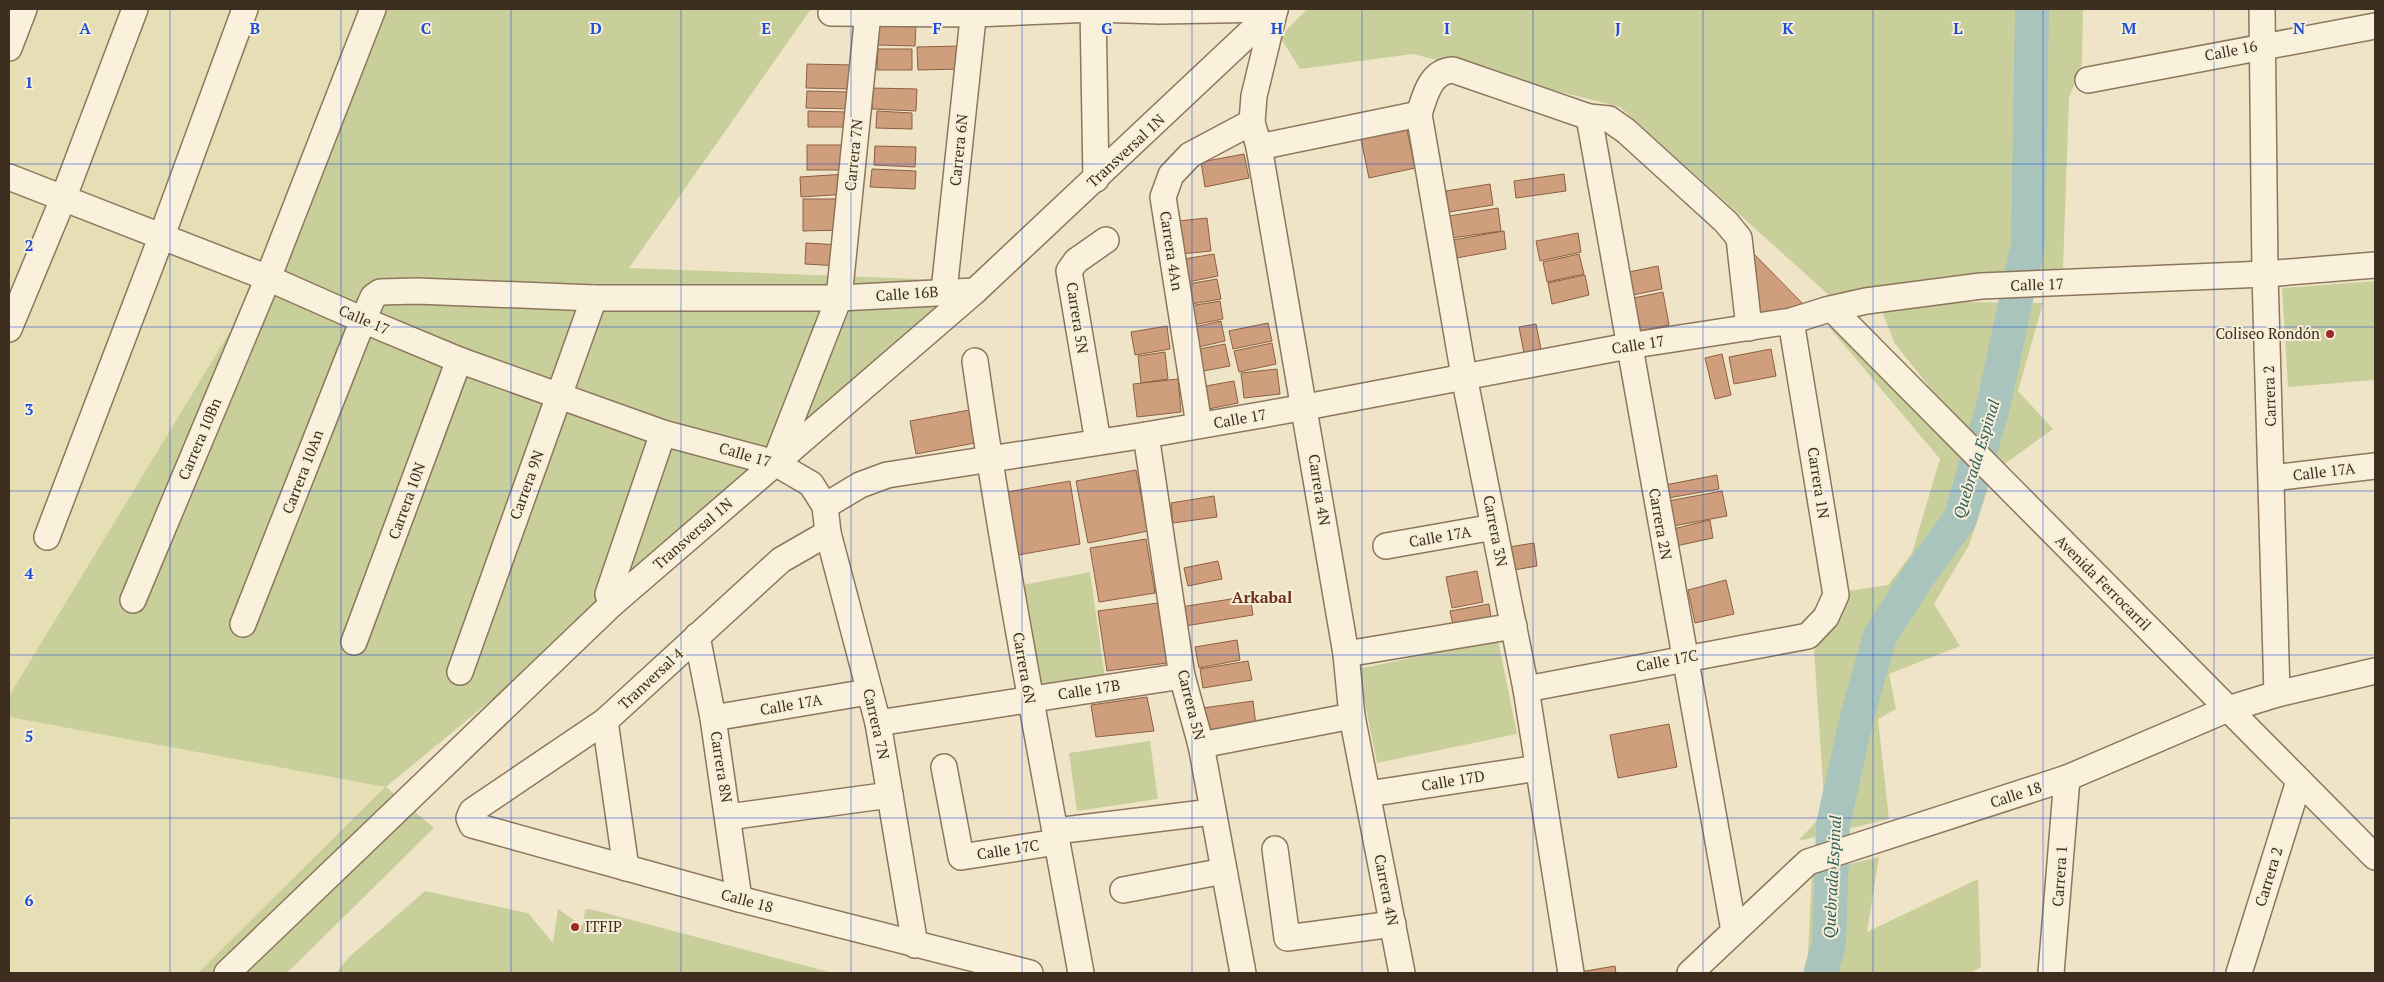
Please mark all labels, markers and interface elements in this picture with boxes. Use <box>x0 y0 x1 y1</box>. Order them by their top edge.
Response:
text: A <box>79 17 91 39</box>
text: B <box>250 17 260 39</box>
text: C <box>421 17 431 39</box>
text: D <box>590 17 602 39</box>
text: E <box>761 17 771 39</box>
text: F <box>932 17 942 39</box>
text: G <box>1101 17 1113 39</box>
text: H <box>1271 17 1283 39</box>
text: I <box>1444 17 1450 39</box>
text: J <box>1615 17 1621 39</box>
text: K <box>1782 17 1794 39</box>
text: L <box>1953 17 1963 39</box>
text: M <box>2122 17 2137 39</box>
text: N <box>2293 17 2305 39</box>
street label: Calle 16 <box>2203 35 2259 65</box>
text: 1 <box>24 71 34 93</box>
street label: Transversal 1N <box>1082 109 1169 191</box>
street label: Carrera 6N <box>944 113 972 187</box>
street label: Carrera 7N <box>839 118 867 192</box>
street label: Carrera 4An <box>1156 210 1188 292</box>
text: 2 <box>24 234 34 256</box>
street label: Calle 17 <box>2010 273 2064 295</box>
street label: Calle 16B <box>875 281 939 305</box>
street label: Carrera 5N <box>1062 281 1094 355</box>
street label: Calle 17 <box>336 299 393 339</box>
place label: Coliseo Rondón <box>2215 323 2320 343</box>
marker: Coliseo Rondón <box>2324 328 2336 340</box>
street label: Calle 17 <box>1610 330 1666 358</box>
street label: Carrera 2 <box>2258 365 2280 427</box>
street label: Carrera 10Bn <box>173 394 225 483</box>
water label: Quebrada Espinal <box>1947 396 2005 521</box>
text: 3 <box>24 398 34 420</box>
street label: Calle 17 <box>1212 404 1268 433</box>
street label: Carrera 10An <box>277 427 327 517</box>
street label: Calle 17 <box>717 437 774 471</box>
street label: Carrera 1N <box>1803 446 1835 520</box>
street label: Carrera 9N <box>504 447 548 522</box>
street label: Carrera 4N <box>1304 453 1336 527</box>
street label: Calle 17A <box>2292 457 2357 485</box>
street label: Carrera 10N <box>383 460 429 542</box>
street label: Carrera 2N <box>1645 487 1677 561</box>
street label: Transversal 1N <box>648 493 736 573</box>
street label: Carrera 3N <box>1479 493 1513 568</box>
street label: Calle 17A <box>1407 521 1473 551</box>
street label: Avenida Ferrocarril <box>2052 530 2156 634</box>
text: 4 <box>24 562 34 584</box>
district label: Arkabal <box>1232 586 1292 608</box>
street label: Carrera 6N <box>1009 631 1041 705</box>
street label: Tranversal 4 <box>614 643 687 714</box>
street label: Calle 17C <box>1634 644 1699 676</box>
street label: Carrera 5N <box>1174 667 1210 742</box>
street label: Calle 17B <box>1056 674 1121 704</box>
street label: Carrera 7N <box>859 686 895 761</box>
street label: Calle 17A <box>758 689 824 719</box>
text: 5 <box>24 725 34 747</box>
street label: Carrera 8N <box>706 730 738 804</box>
street label: Calle 17D <box>1420 765 1486 795</box>
street label: Calle 18 <box>1987 776 2044 812</box>
water label: Quebrada Espinal <box>1818 814 1846 939</box>
street label: Calle 17C <box>975 834 1040 864</box>
street label: Carrera 2 <box>2250 844 2287 909</box>
street label: Carrera 1 <box>2047 845 2071 907</box>
street label: Carrera 4N <box>1370 852 1404 927</box>
street label: Calle 18 <box>719 883 776 917</box>
text: 6 <box>24 889 34 911</box>
place label: ITFIP <box>585 916 622 936</box>
marker: ITFIP <box>569 921 581 933</box>

